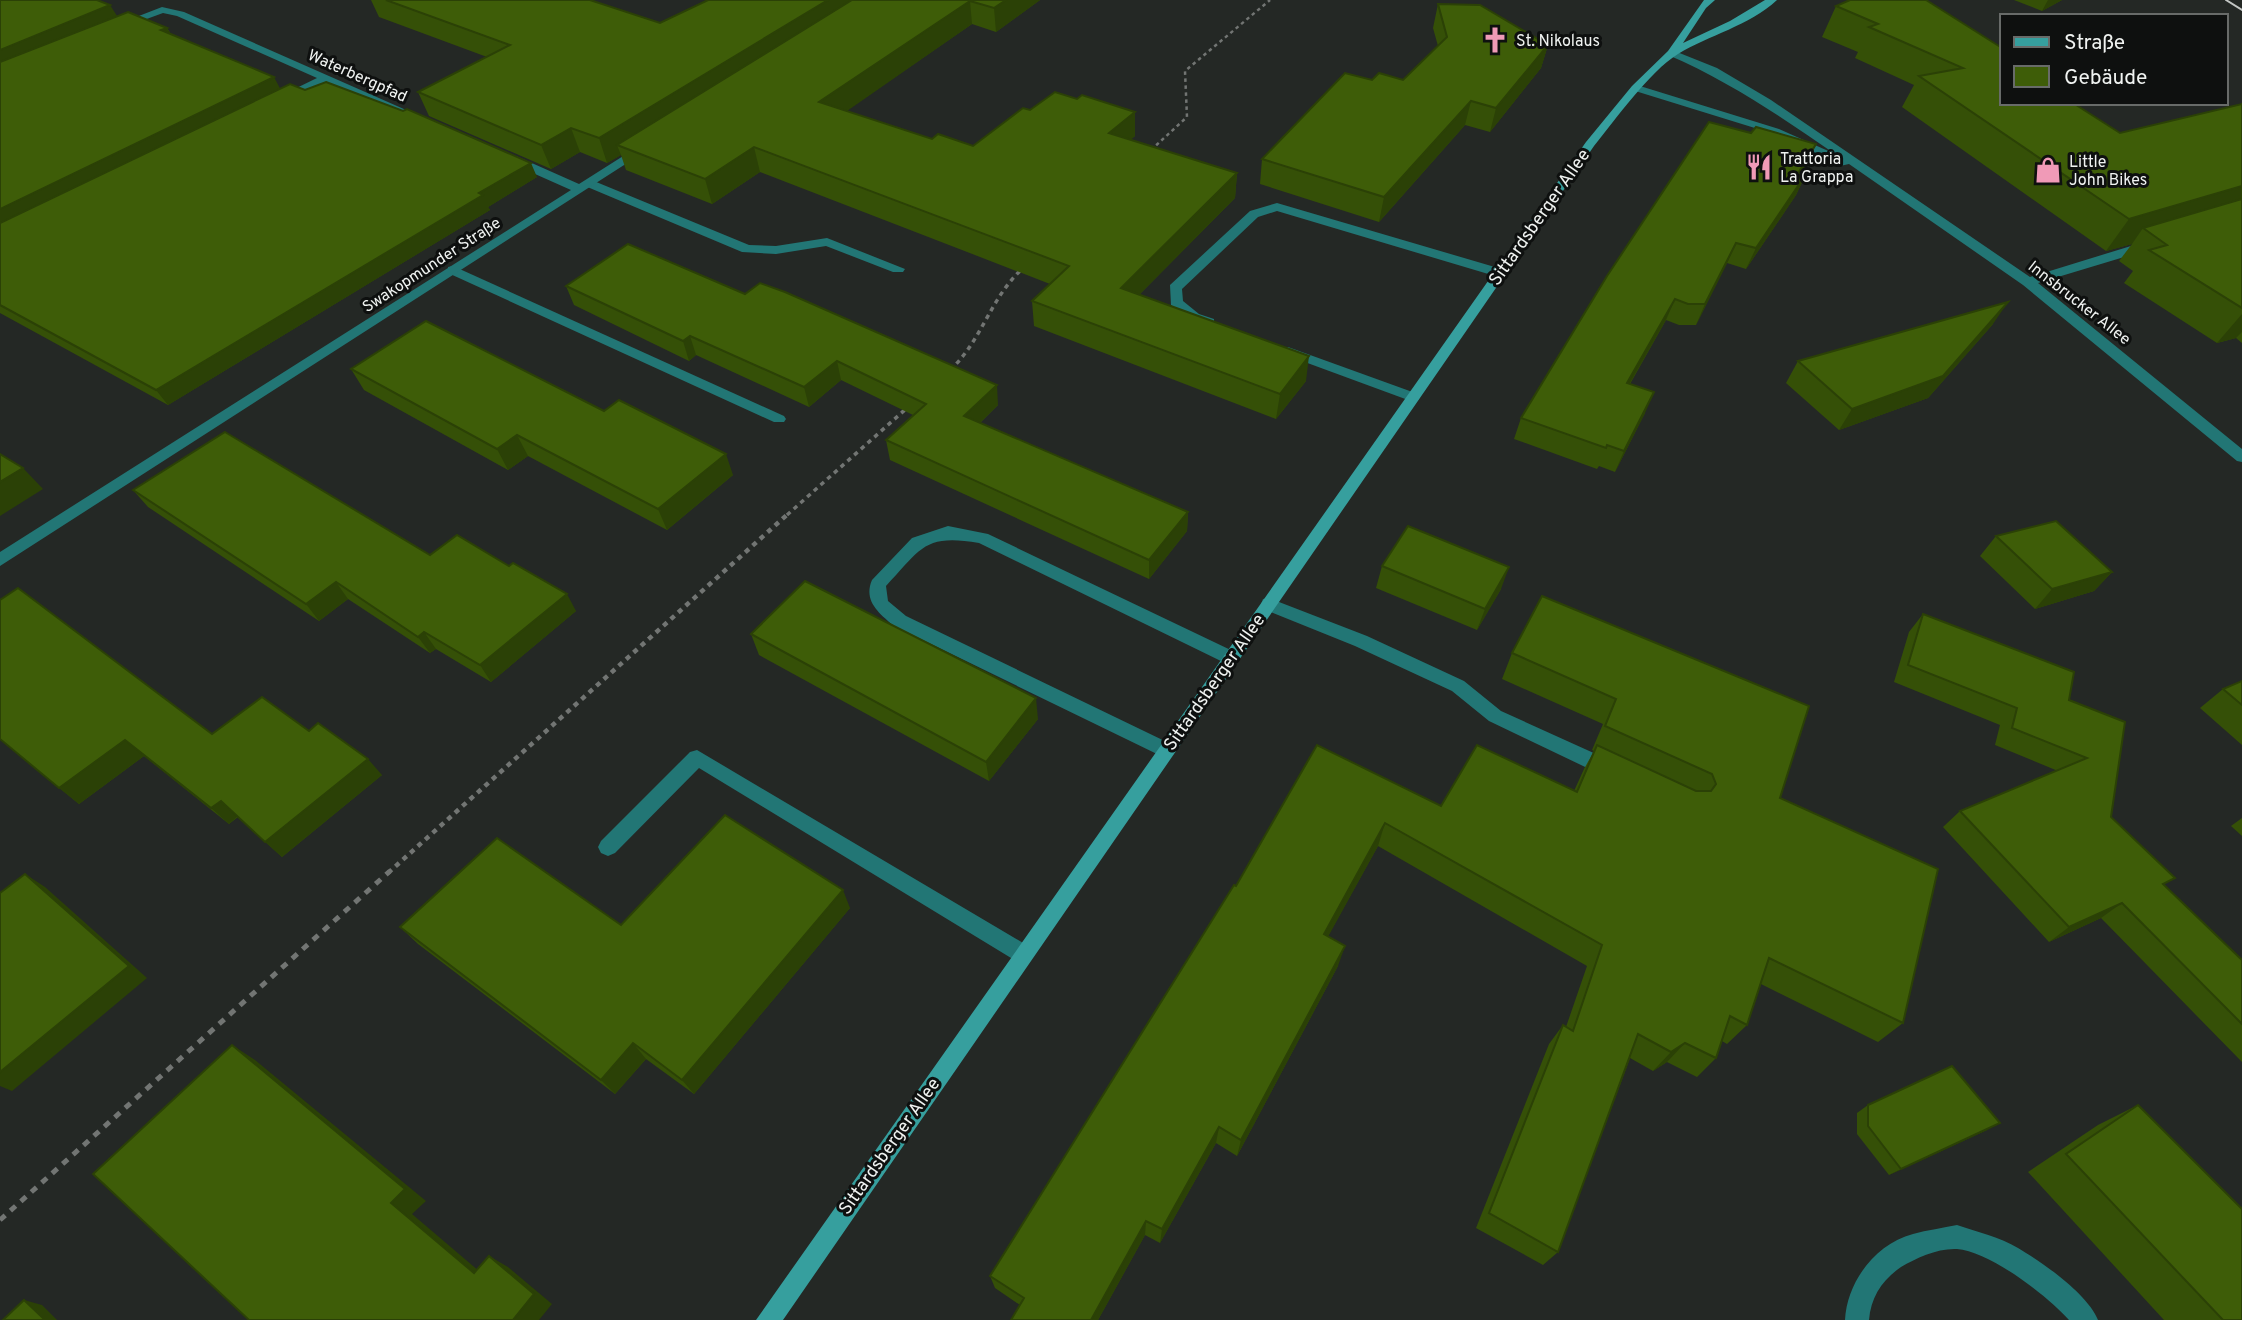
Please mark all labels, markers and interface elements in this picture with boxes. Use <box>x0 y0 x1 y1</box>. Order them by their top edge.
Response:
legend <box>2000 14 2228 105</box>
church icon: St. Nikolaus <box>1480 25 1510 55</box>
text: Straße <box>2064 30 2125 57</box>
place label: St. Nikolaus <box>1516 32 1600 52</box>
street label: Waterbergpfad <box>304 46 410 108</box>
text: Gebäude <box>2064 65 2147 92</box>
street label: Sittardsberger Allee <box>1484 145 1596 291</box>
place label: Trattoria La Grappa <box>1780 150 1853 188</box>
restaurant icon: Trattoria La Grappa <box>1744 152 1774 182</box>
place label: Little John Bikes <box>2069 153 2147 191</box>
shop icon: Little John Bikes <box>2033 155 2063 185</box>
street label: Swakopmunder Straße <box>359 213 505 318</box>
street label: Innsbrucker Allee <box>2023 257 2134 350</box>
street label: Sittardsberger Allee <box>1159 610 1271 756</box>
street label: Sittardsberger Allee <box>834 1074 946 1220</box>

